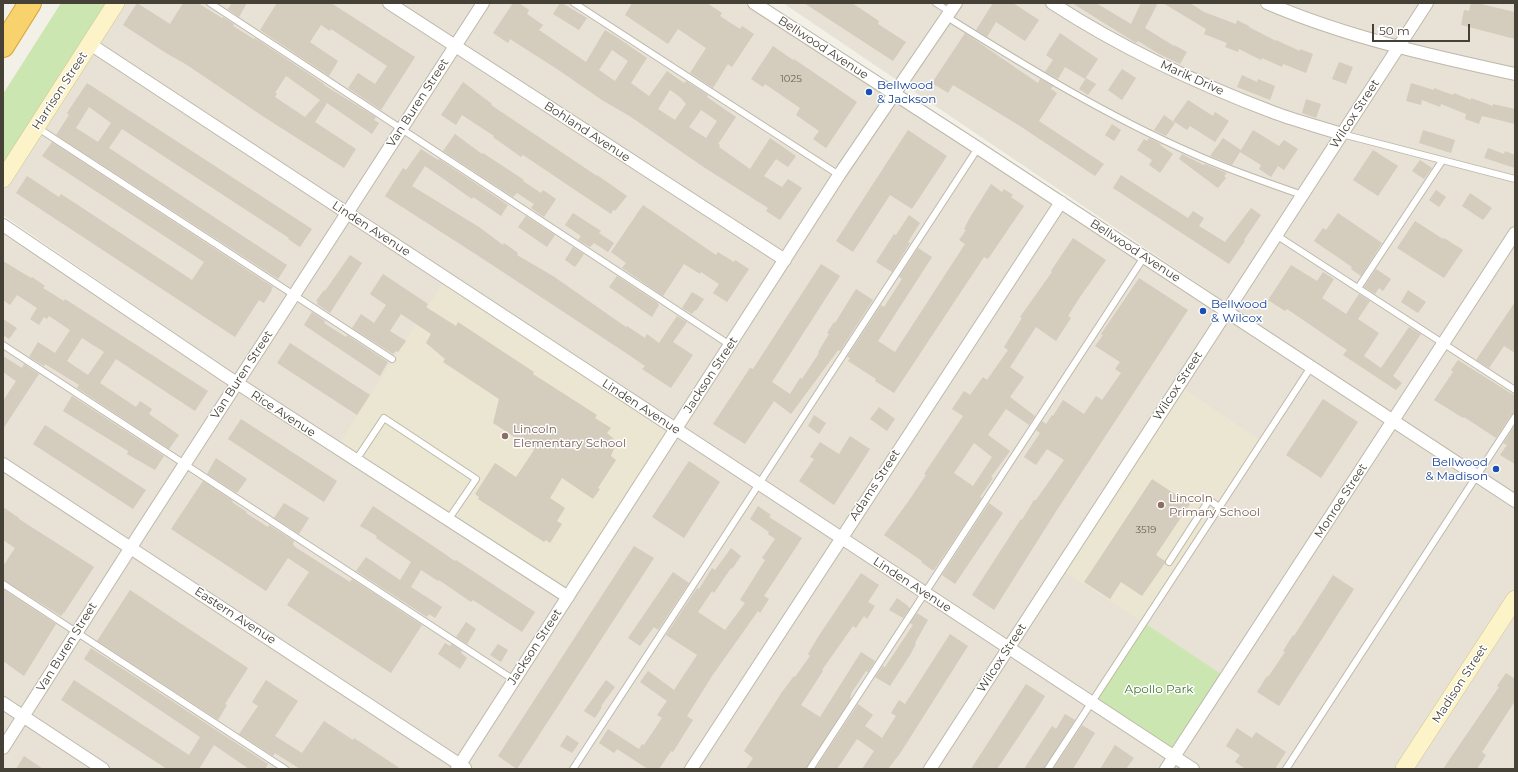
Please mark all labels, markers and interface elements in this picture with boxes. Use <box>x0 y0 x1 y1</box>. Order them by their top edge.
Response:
street label: Bellwood Avenue <box>775 13 871 83</box>
scale bar <box>1374 16 1472 42</box>
text: 50 m <box>1379 23 1410 38</box>
street label: Harrison Street <box>29 49 91 133</box>
street label: Van Buren Street <box>384 56 452 150</box>
street label: Marik Drive <box>1158 58 1226 98</box>
house number: 1025 <box>780 73 802 85</box>
street label: Wilcox Street <box>1327 77 1383 151</box>
place label: Bellwood & Jackson <box>877 78 936 106</box>
marker: Bellwood & Jackson <box>864 87 874 97</box>
street label: Bohland Avenue <box>541 99 633 165</box>
street label: Linden Avenue <box>329 198 413 260</box>
street label: Bellwood Avenue <box>1087 216 1183 286</box>
place label: Bellwood & Wilcox <box>1211 297 1267 325</box>
marker: Bellwood & Wilcox <box>1198 306 1208 316</box>
street label: Van Buren Street <box>208 328 276 422</box>
street label: Jackson Street <box>681 334 741 416</box>
street label: Wilcox Street <box>1150 349 1206 423</box>
street label: Linden Avenue <box>599 376 683 438</box>
street label: Rice Avenue <box>248 388 318 440</box>
place label: Lincoln Elementary School <box>513 422 626 450</box>
marker: Lincoln Elementary School <box>500 431 510 441</box>
street label: Adams Street <box>847 447 903 523</box>
place label: Bellwood & Madison <box>1425 455 1488 483</box>
street label: Monroe Street <box>1312 461 1370 541</box>
marker: Bellwood & Madison <box>1491 464 1501 474</box>
place label: Lincoln Primary School <box>1169 491 1260 519</box>
marker: Lincoln Primary School <box>1156 500 1166 510</box>
house number: 3519 <box>1136 524 1156 536</box>
street label: Linden Avenue <box>870 554 954 616</box>
street label: Eastern Avenue <box>192 584 278 648</box>
street label: Van Buren Street <box>34 600 100 694</box>
street label: Jackson Street <box>505 606 565 688</box>
street label: Wilcox Street <box>974 621 1030 695</box>
street label: Madison Street <box>1429 642 1491 726</box>
park label: Apollo Park <box>1125 682 1193 696</box>

